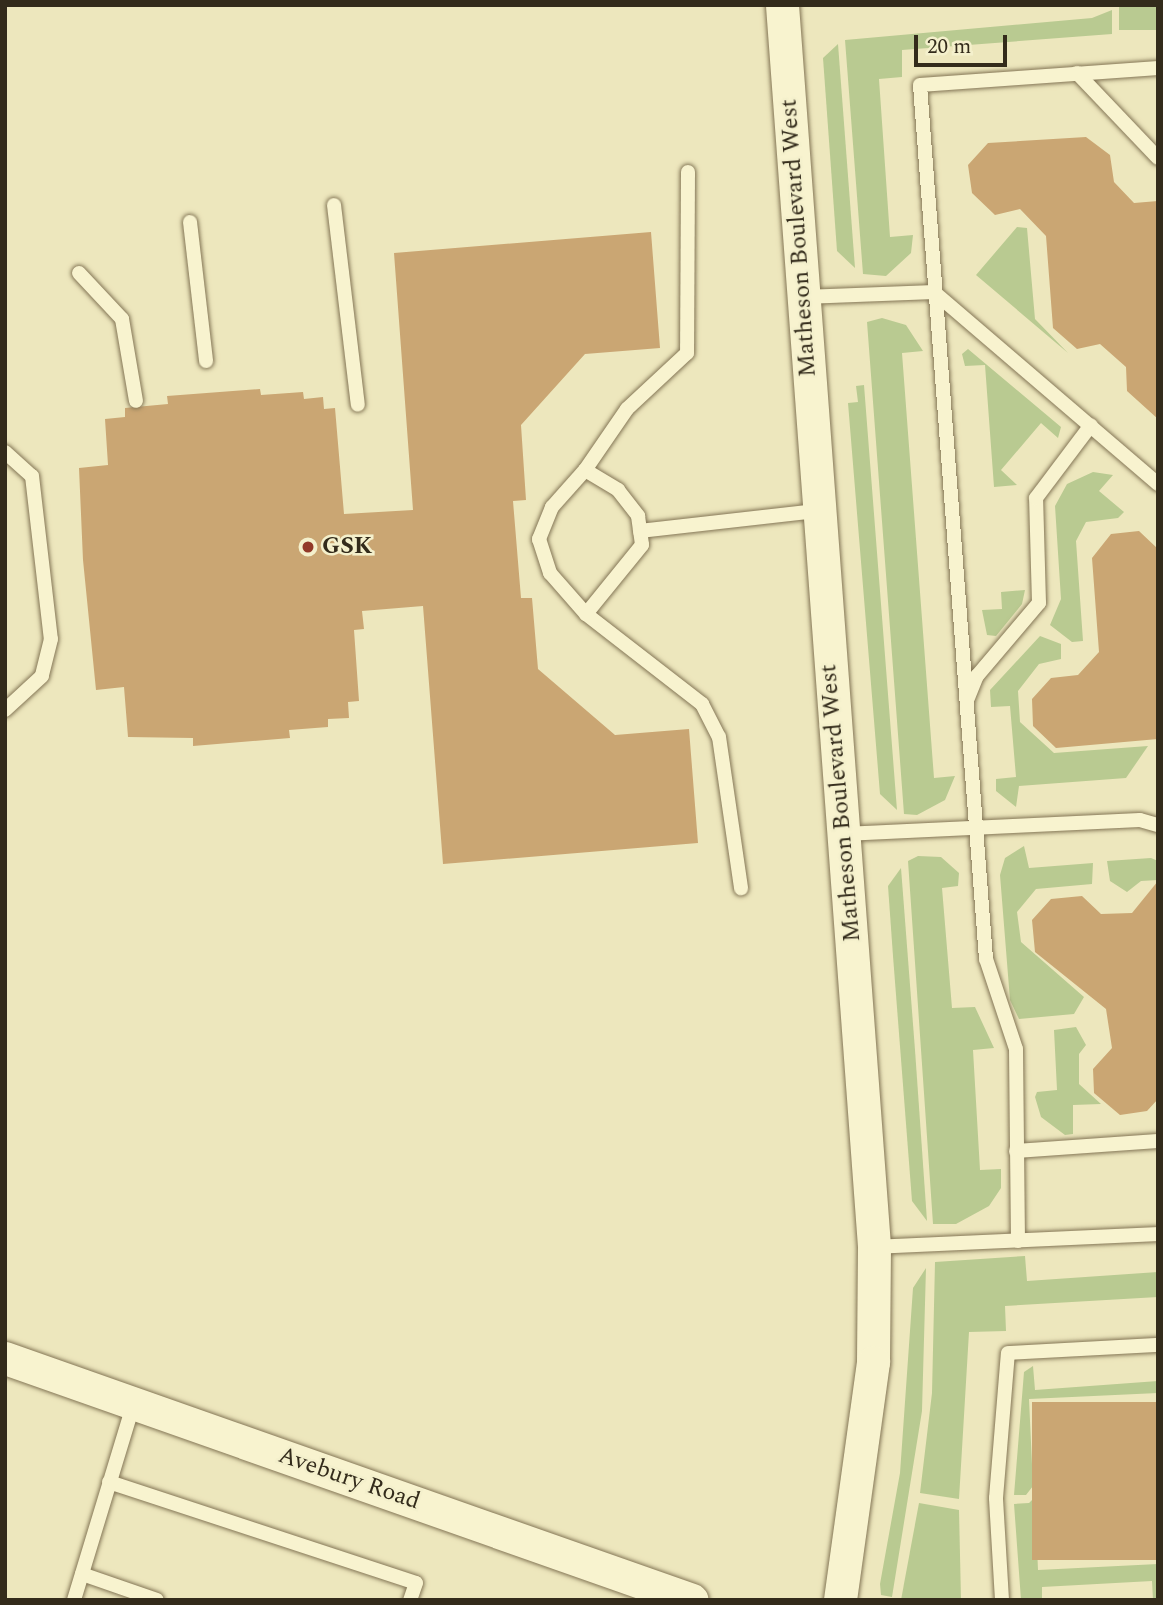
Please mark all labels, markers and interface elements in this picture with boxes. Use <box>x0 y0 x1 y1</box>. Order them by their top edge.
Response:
scale bar <box>918 21 1011 65</box>
text: 20 m <box>927 31 971 63</box>
street label: Matheson Boulevard West <box>775 98 823 378</box>
place label: GSK <box>322 533 372 561</box>
marker: GSK <box>300 539 316 555</box>
street label: Matheson Boulevard West <box>815 663 867 943</box>
street label: Avebury Road <box>274 1441 424 1517</box>

